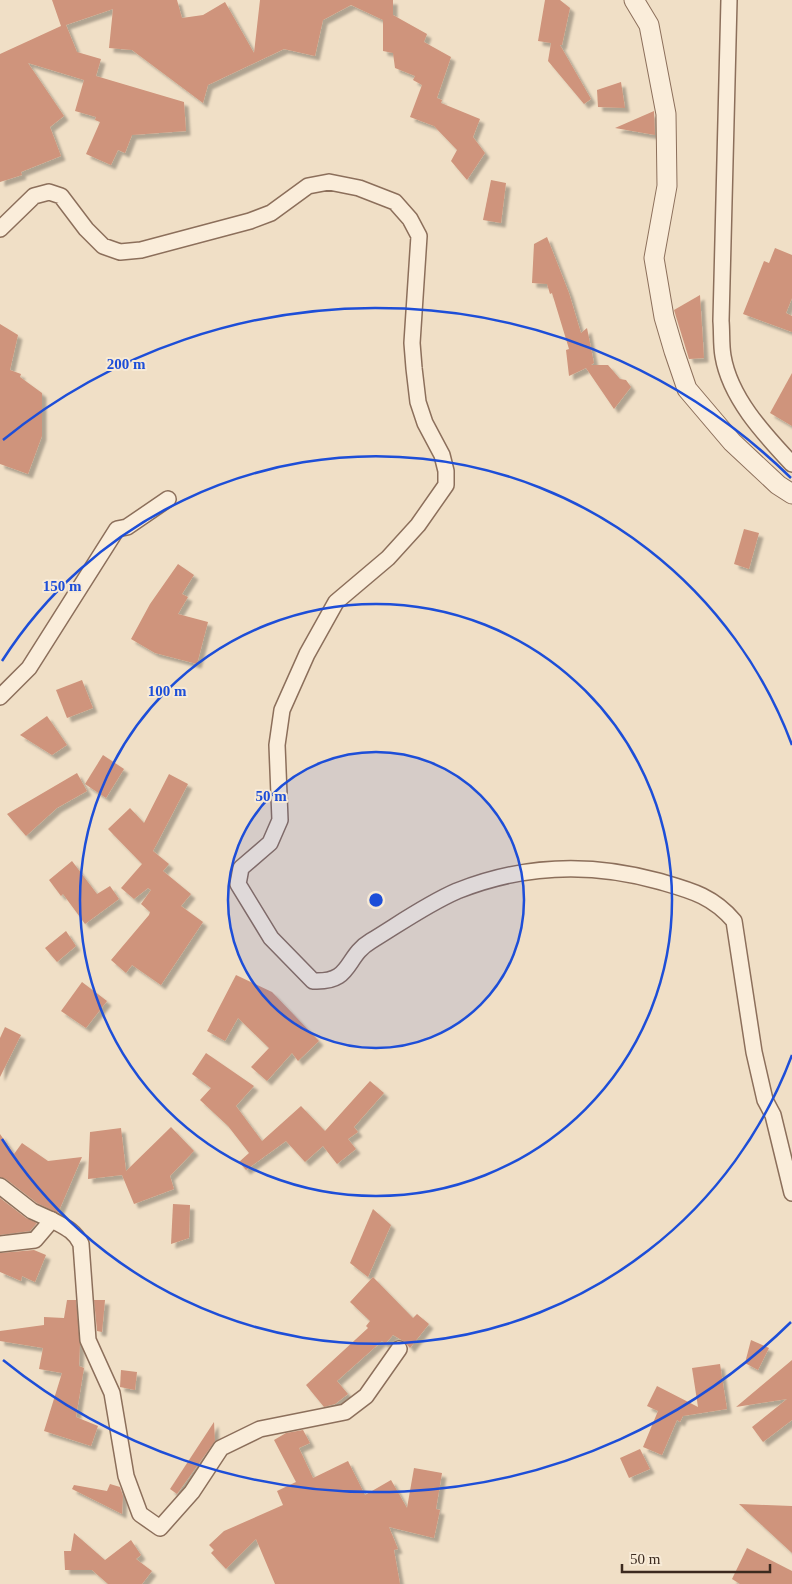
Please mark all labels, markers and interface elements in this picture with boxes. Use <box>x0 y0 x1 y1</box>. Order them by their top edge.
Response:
text: 200 m <box>107 356 146 372</box>
text: 150 m <box>43 578 82 594</box>
text: 100 m <box>148 683 187 699</box>
text: 50 m <box>255 788 287 804</box>
centre of rings <box>367 891 385 909</box>
scale bar <box>622 1542 770 1574</box>
text: 50 m <box>630 1551 661 1567</box>

